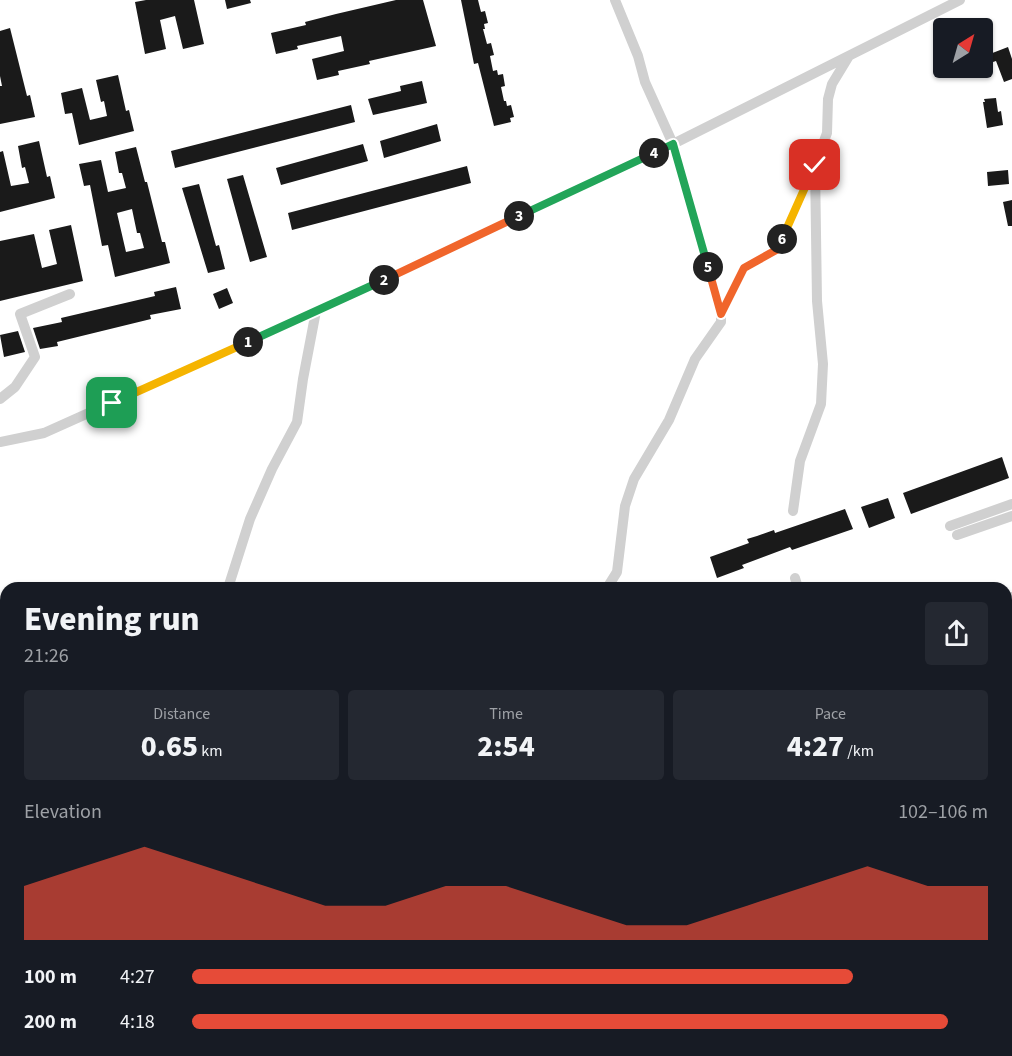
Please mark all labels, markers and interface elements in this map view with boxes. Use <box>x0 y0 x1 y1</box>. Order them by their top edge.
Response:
north arrow <box>933 18 993 78</box>
map controls <box>933 18 993 78</box>
pin: 4 <box>639 138 669 168</box>
pin <box>789 139 840 190</box>
text: 4 <box>650 142 658 164</box>
icon: check <box>798 148 831 181</box>
pin: 3 <box>504 201 534 231</box>
text: 3 <box>515 205 523 227</box>
pin: 6 <box>767 224 797 254</box>
text: 6 <box>778 228 786 250</box>
pin: 5 <box>693 252 723 282</box>
text: 5 <box>704 256 712 278</box>
pin: 2 <box>369 265 399 295</box>
text: 2 <box>380 269 388 291</box>
pin: 1 <box>233 327 263 357</box>
text: 1 <box>244 331 252 353</box>
pin <box>86 377 137 428</box>
icon: arrive <box>95 386 128 419</box>
text: Evening run <box>24 596 200 643</box>
button: share <box>925 602 988 665</box>
text: 21:26 <box>24 642 69 670</box>
text: Distance <box>153 703 210 725</box>
text: Time <box>489 703 523 725</box>
text: Pace <box>815 703 846 725</box>
text: 0.65 <box>141 725 198 768</box>
text: 2:54 <box>477 725 535 768</box>
text: 4:27 <box>787 725 844 768</box>
text: km <box>198 740 223 762</box>
text: /km <box>844 740 874 762</box>
text: Elevation <box>24 798 102 826</box>
text: 102–106 m <box>898 798 988 826</box>
text: 100 m <box>24 963 77 991</box>
text: 4:27 <box>120 963 155 991</box>
text: 200 m <box>24 1008 77 1036</box>
text: 4:18 <box>120 1008 155 1036</box>

